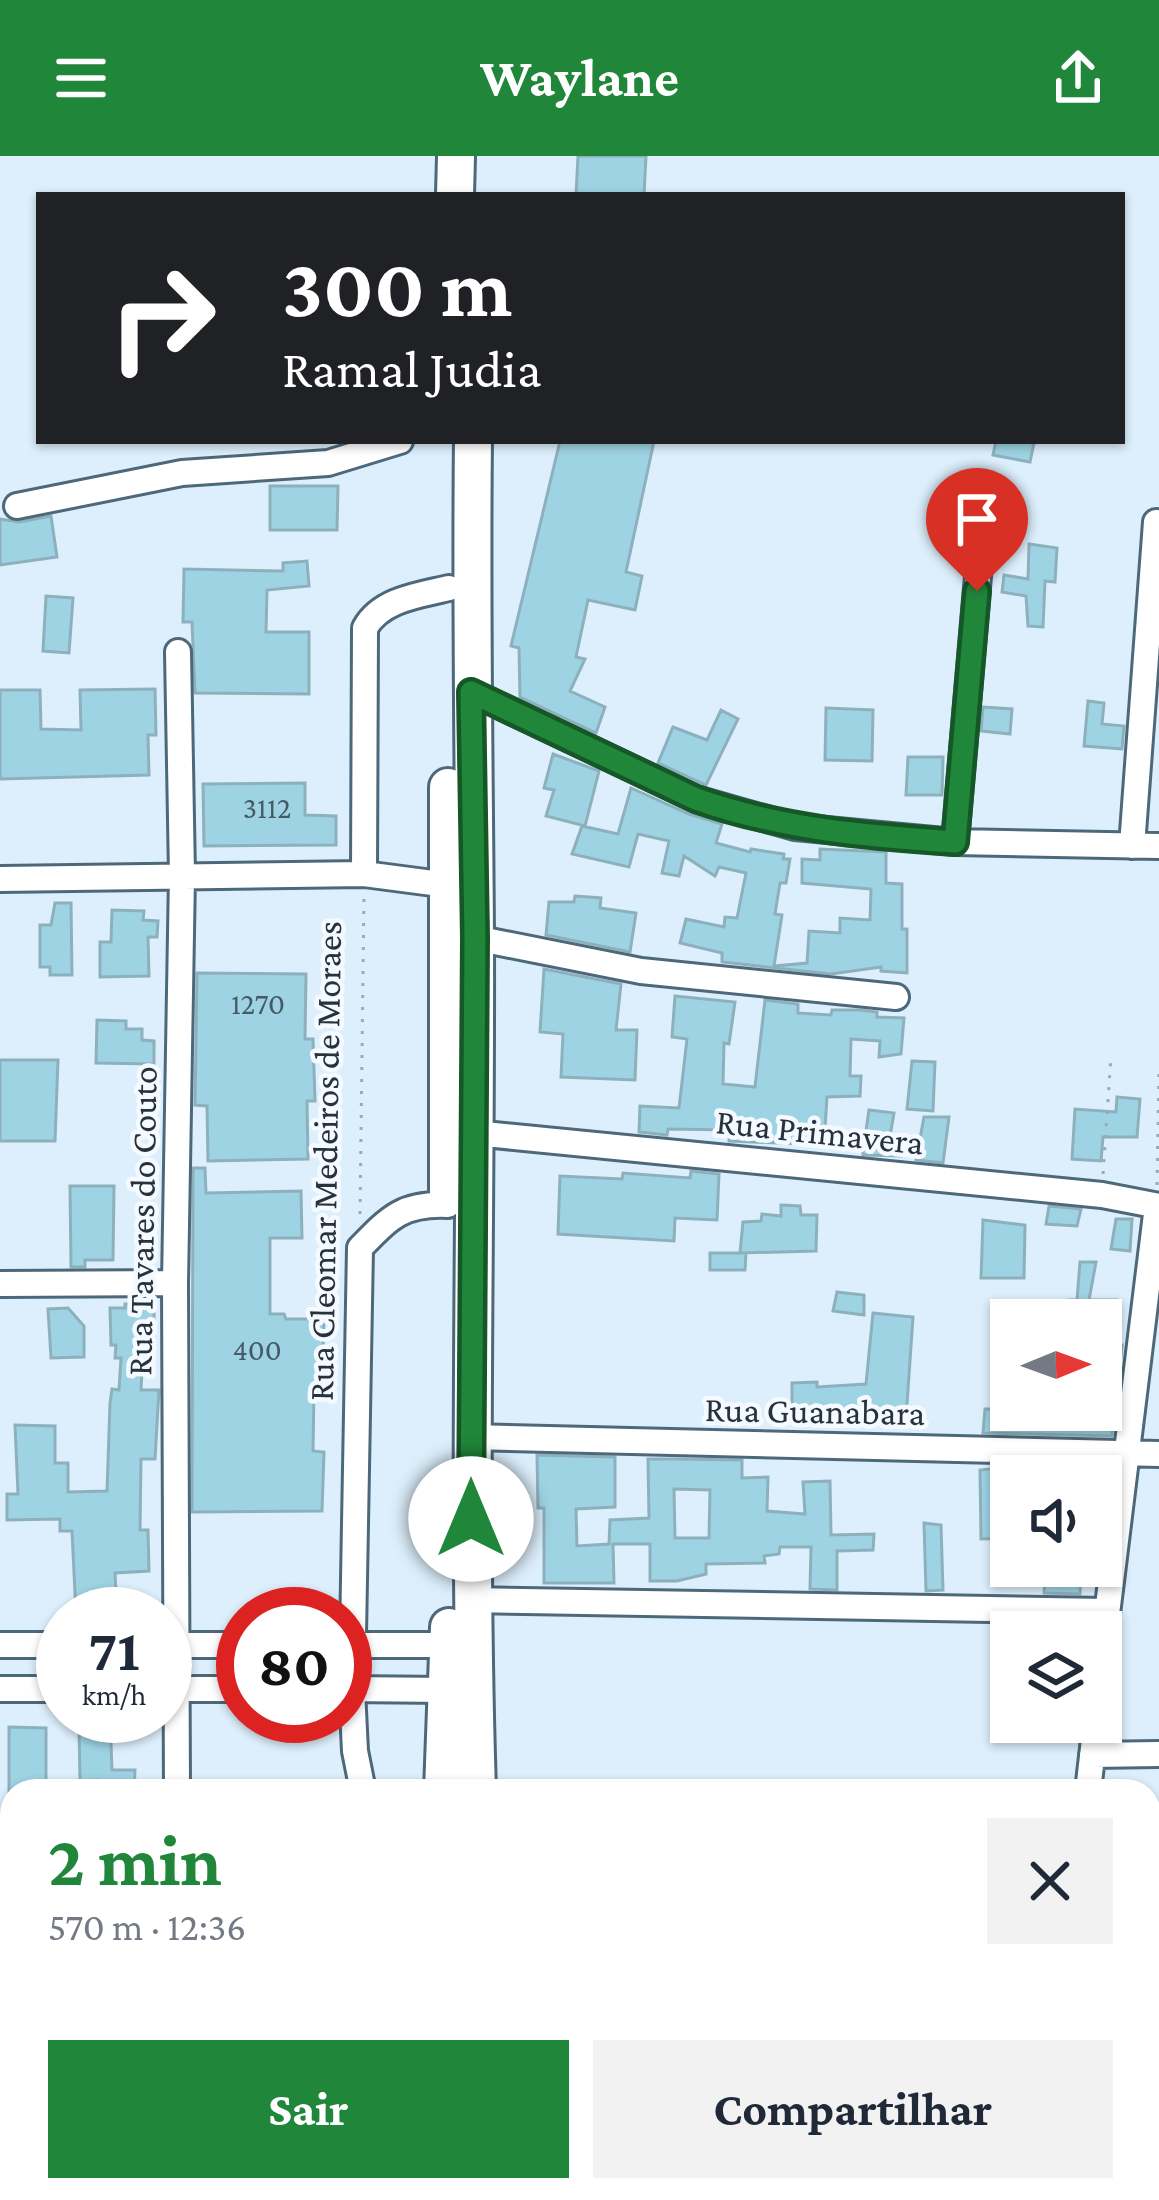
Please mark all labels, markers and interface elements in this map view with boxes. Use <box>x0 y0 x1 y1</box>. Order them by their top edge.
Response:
icon: menu <box>48 45 114 111</box>
icon: share <box>1045 45 1111 111</box>
text: Waylane <box>480 48 679 108</box>
icon: right <box>84 240 240 396</box>
text: 300 m <box>282 241 512 334</box>
text: Ramal Judia <box>282 339 542 399</box>
pin <box>926 468 1028 591</box>
icon: arrive <box>944 486 1010 552</box>
house number: 3112 <box>243 791 291 824</box>
street label: Rua Cleomar Medeiros de Moraes <box>301 921 349 1401</box>
house number: 1270 <box>231 987 285 1020</box>
street label: Rua Tavares do Couto <box>119 1066 165 1376</box>
street label: Rua Primavera <box>714 1101 926 1163</box>
north arrow <box>990 1299 1122 1431</box>
map controls <box>990 1299 1122 1743</box>
house number: 400 <box>232 1333 282 1366</box>
street label: Rua Guanabara <box>704 1389 926 1433</box>
button: sound <box>990 1455 1122 1587</box>
position arrow <box>408 1456 534 1582</box>
speed limit sign: 80 <box>216 1587 372 1743</box>
button: layers <box>990 1611 1122 1743</box>
text: 71 <box>88 1616 140 1683</box>
text: km/h <box>82 1678 146 1711</box>
button: close <box>987 1818 1113 1944</box>
text: 2 min <box>48 1820 222 1900</box>
text: 570 m · 12:36 <box>48 1905 246 1948</box>
button: Sair <box>48 2040 569 2178</box>
button: Compartilhar <box>593 2040 1113 2178</box>

